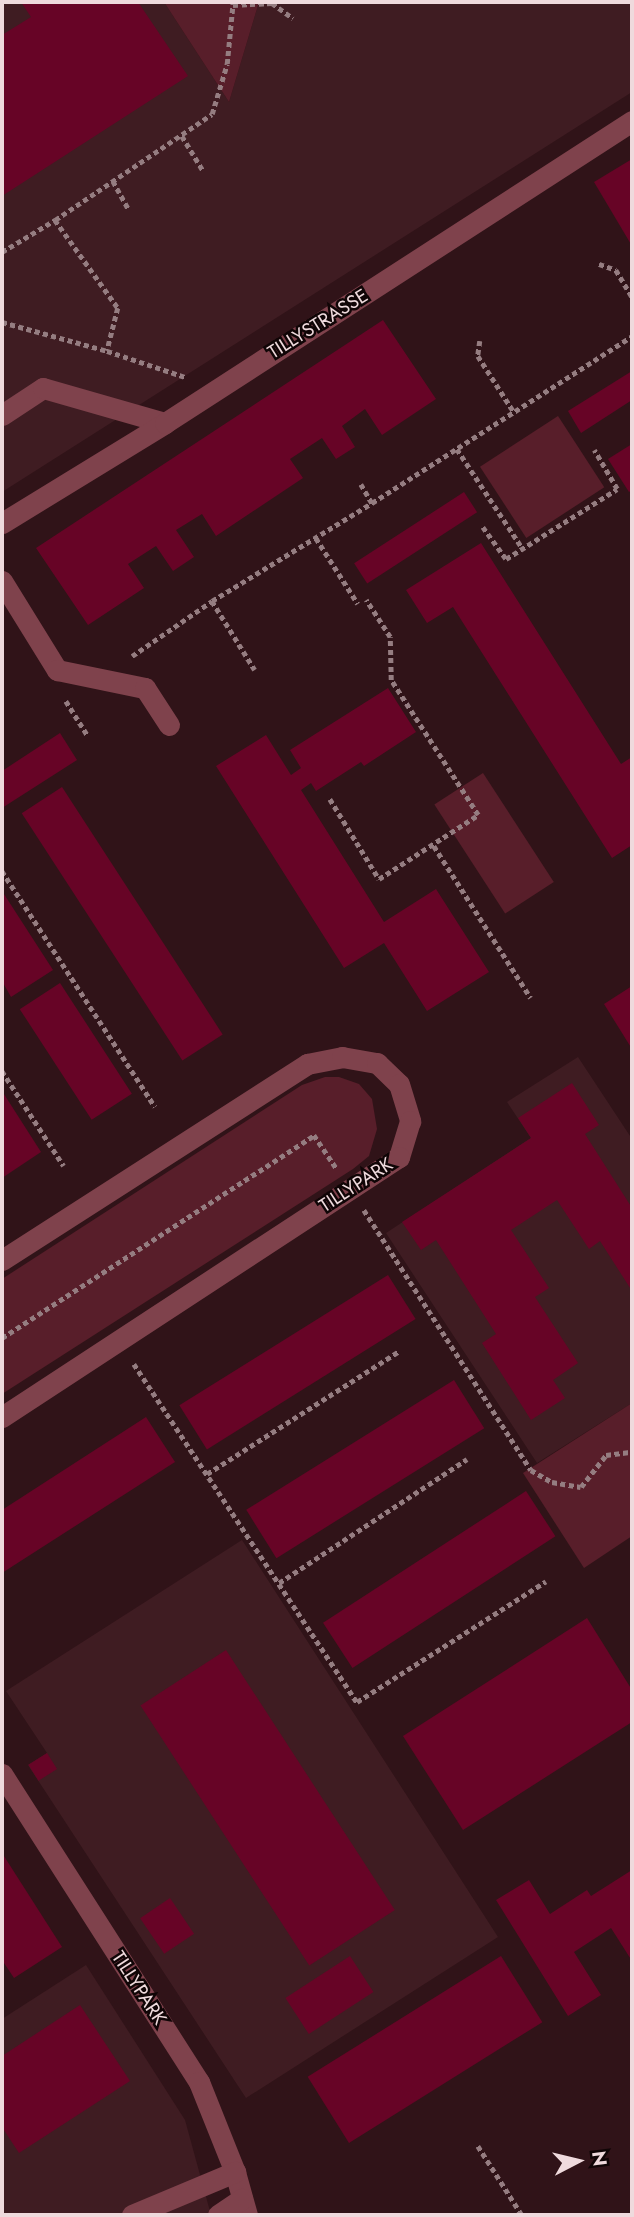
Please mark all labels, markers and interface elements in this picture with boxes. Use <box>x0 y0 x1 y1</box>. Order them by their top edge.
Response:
street label: TILLYSTRASSE <box>264 284 372 364</box>
street label: TILLYPARK <box>315 1153 397 1217</box>
street label: TILLYPARK <box>107 1947 171 2029</box>
north arrow <box>543 2126 613 2196</box>
text: N <box>585 2149 614 2168</box>

